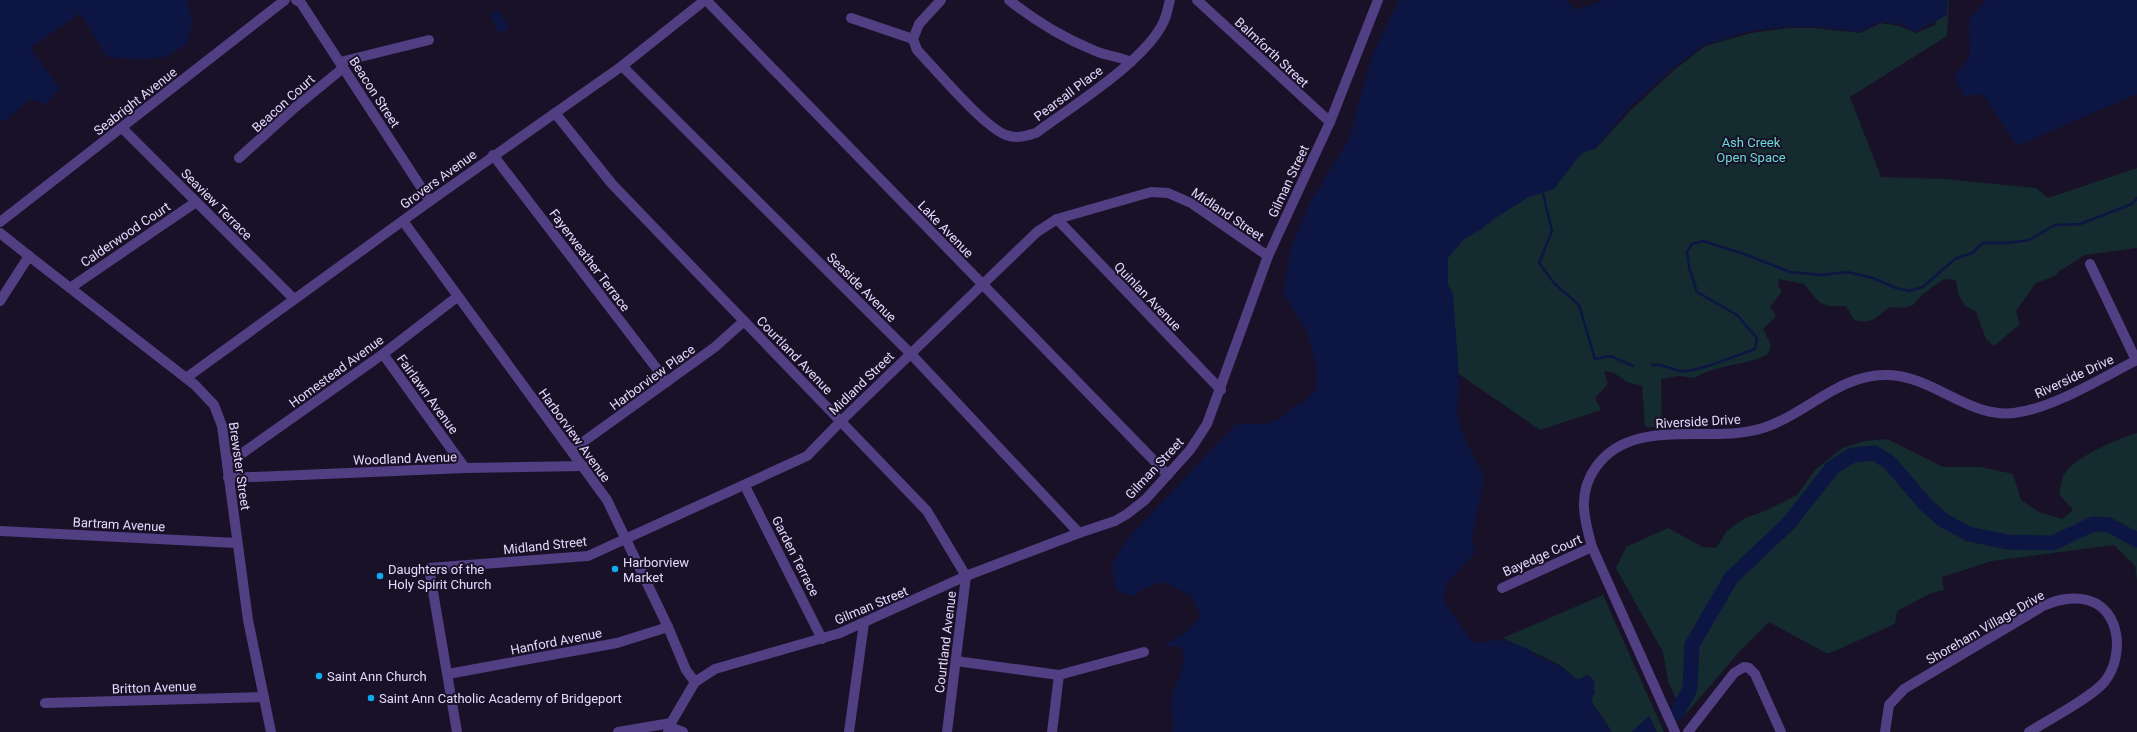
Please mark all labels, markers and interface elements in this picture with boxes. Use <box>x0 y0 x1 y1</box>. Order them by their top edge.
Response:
street label: Balmforth Street <box>1232 14 1312 90</box>
street label: Beacon Street <box>346 54 403 130</box>
street label: Pearsall Place <box>1031 63 1106 124</box>
street label: Seabright Avenue <box>91 64 180 138</box>
street label: Beacon Court <box>249 71 318 135</box>
park label: Ash Creek Open Space <box>1716 135 1786 165</box>
street label: Gilman Street <box>1265 143 1312 220</box>
street label: Grovers Avenue <box>397 147 479 212</box>
street label: Seaview Terrace <box>178 166 255 243</box>
street label: Midland Street <box>1189 185 1267 244</box>
street label: Lake Avenue <box>915 198 977 261</box>
street label: Calderwood Court <box>78 199 173 270</box>
street label: Fayerweather Terrace <box>546 206 633 314</box>
street label: Seaside Avenue <box>824 250 899 325</box>
street label: Quinlan Avenue <box>1111 259 1184 334</box>
street label: Courtland Avenue <box>754 313 836 397</box>
street label: Homestead Avenue <box>286 332 386 411</box>
street label: Harborview Place <box>607 341 698 413</box>
street label: Midland Street <box>826 349 897 418</box>
street label: Fairlawn Avenue <box>394 352 462 437</box>
street label: Riverside Drive <box>2032 352 2116 401</box>
street label: Harborview Avenue <box>536 386 614 485</box>
street label: Riverside Drive <box>1655 412 1741 431</box>
street label: Brewster Street <box>226 421 253 511</box>
street label: Gilman Street <box>1122 435 1187 502</box>
street label: Woodland Avenue <box>353 449 457 468</box>
street label: Garden Terrace <box>769 514 822 599</box>
street label: Bartram Avenue <box>72 515 166 534</box>
street label: Bayedge Court <box>1500 531 1584 580</box>
street label: Midland Street <box>502 534 588 557</box>
place label: Harborview Market <box>623 555 689 585</box>
place label: Daughters of the Holy Spirit Church <box>388 562 492 592</box>
marker: Harborview Market <box>610 564 620 574</box>
marker: Daughters of the Holy Spirit Church <box>375 571 385 581</box>
street label: Gilman Street <box>832 583 910 628</box>
street label: Shoreham Village Drive <box>1924 587 2047 667</box>
street label: Courtland Avenue <box>932 590 959 694</box>
street label: Hanford Avenue <box>509 625 603 658</box>
place label: Saint Ann Church <box>327 669 427 684</box>
marker: Saint Ann Church <box>314 671 324 681</box>
street label: Britton Avenue <box>112 679 197 696</box>
place label: Saint Ann Catholic Academy of Bridgeport <box>379 691 622 706</box>
marker: Saint Ann Catholic Academy of Bridgeport <box>366 693 376 703</box>

